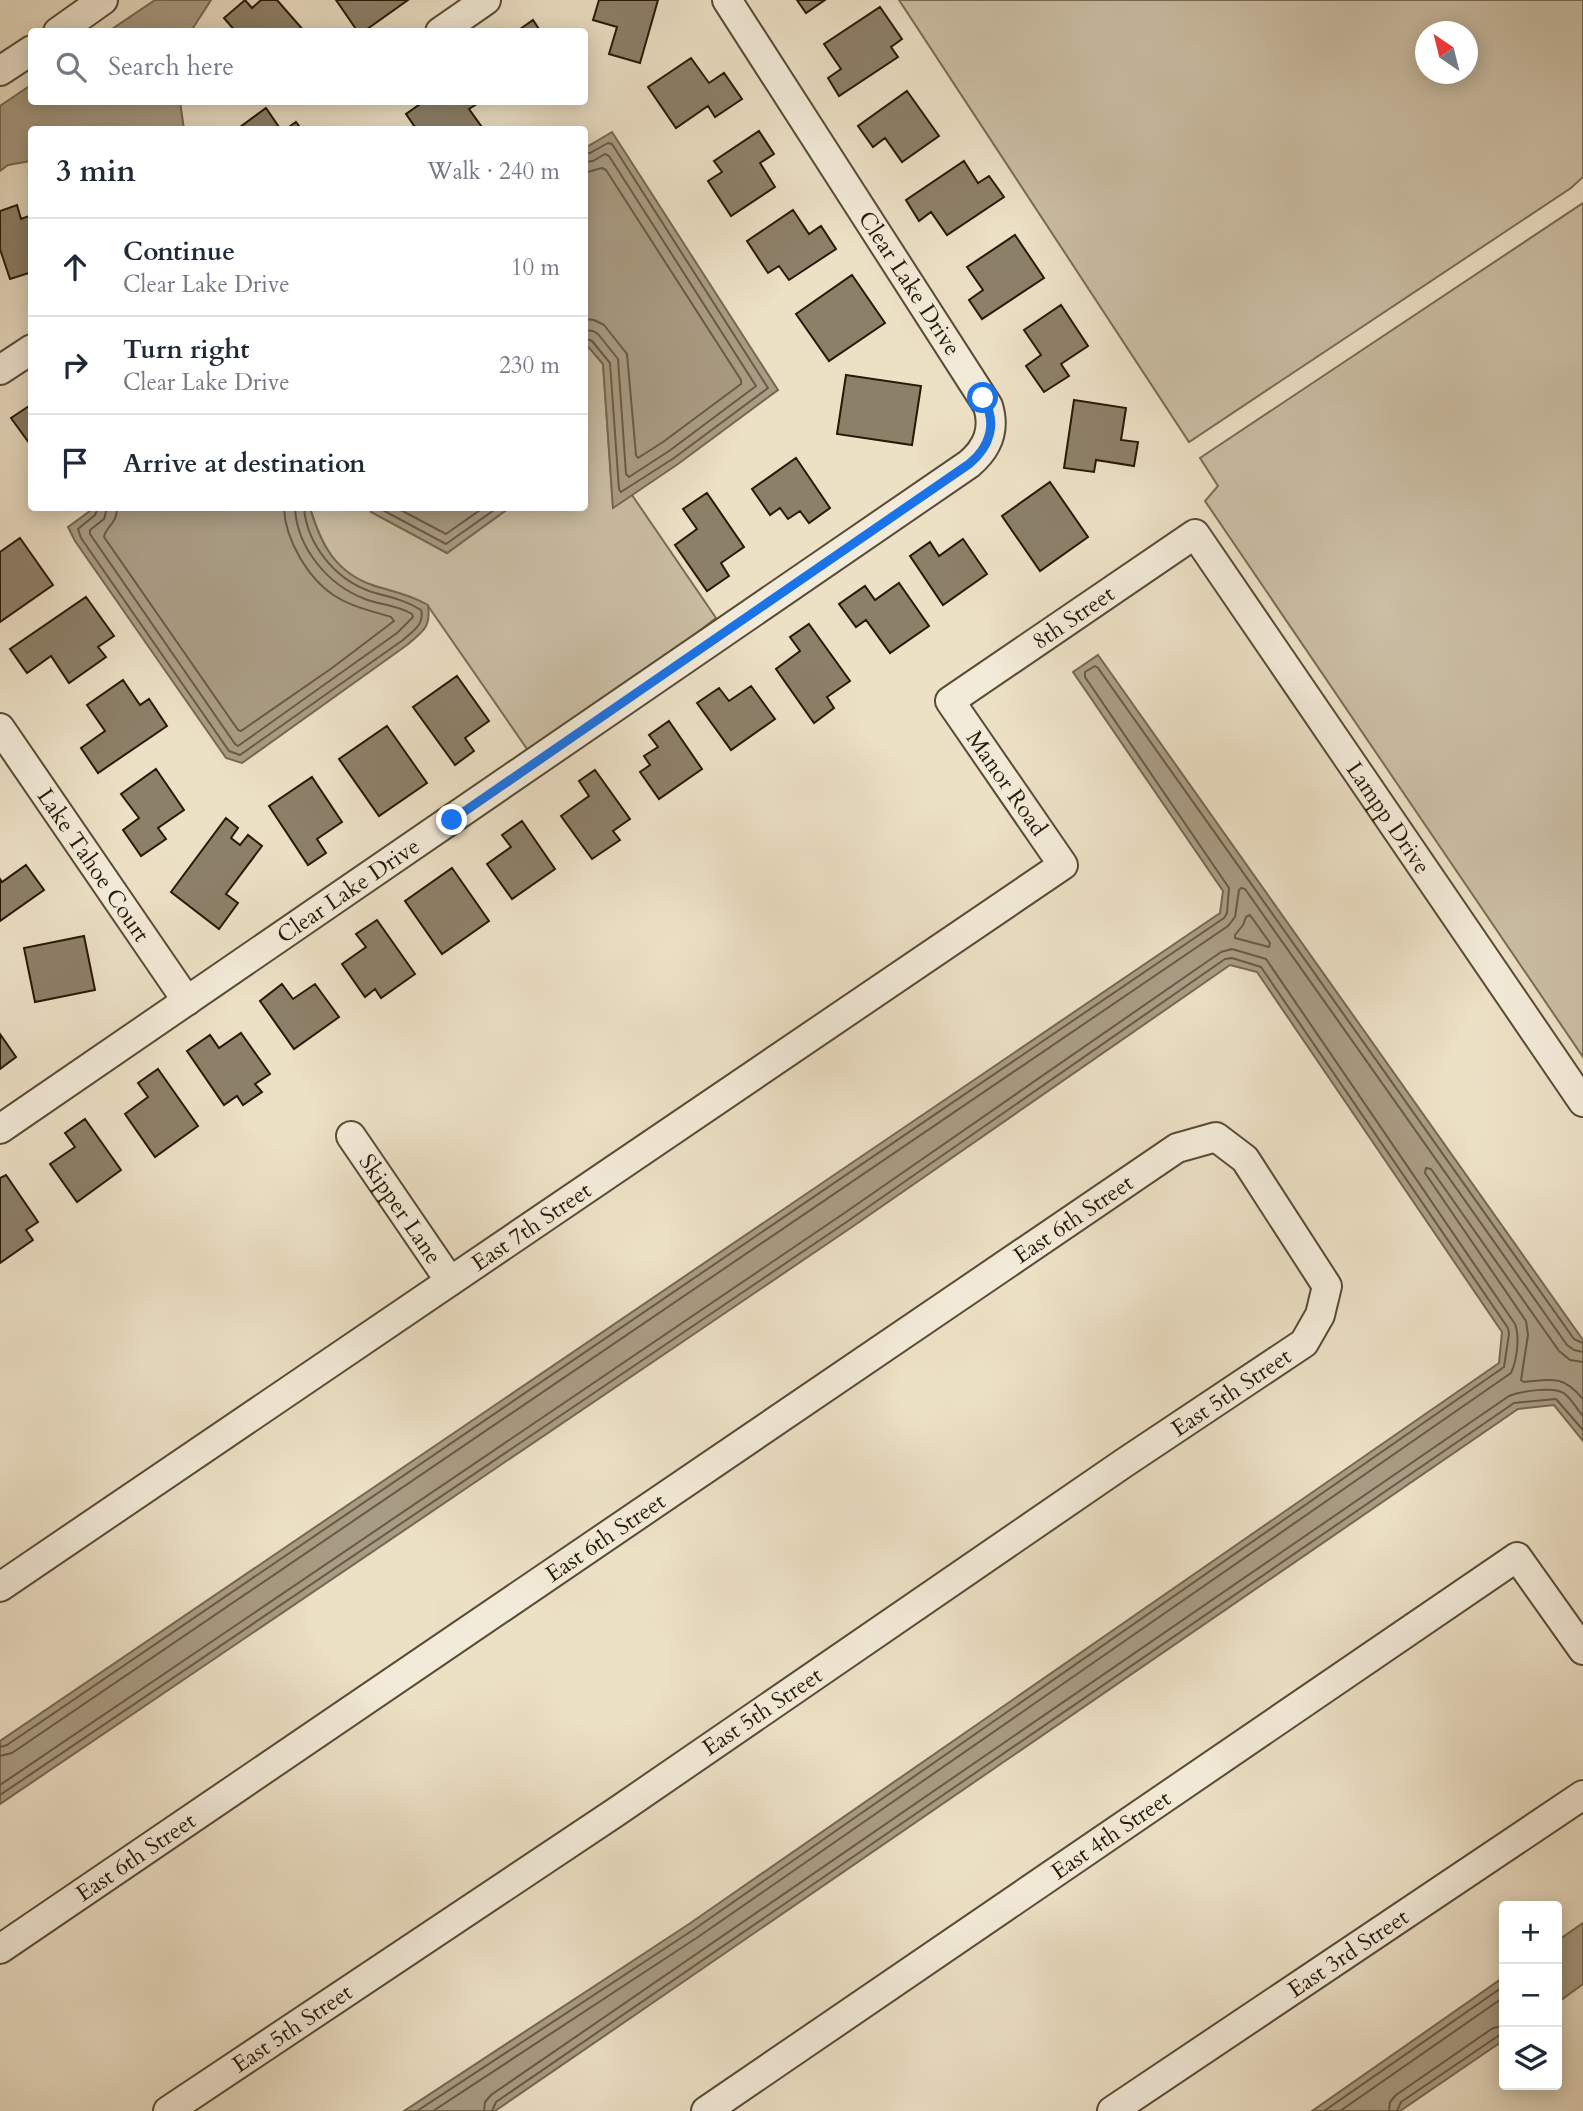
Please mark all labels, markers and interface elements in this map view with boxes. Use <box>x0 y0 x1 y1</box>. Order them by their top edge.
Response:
north arrow <box>1415 21 1478 84</box>
search box <box>28 28 588 105</box>
icon: search <box>52 48 90 86</box>
text: Search here <box>108 49 234 84</box>
text: 3 min <box>56 151 136 192</box>
text: Walk · 240 m <box>427 156 560 187</box>
street label: Clear Lake Drive <box>851 205 968 362</box>
text: Continue <box>123 234 235 269</box>
icon: ahead <box>56 248 94 286</box>
text: 10 m <box>511 252 560 283</box>
text: Clear Lake Drive <box>123 269 290 300</box>
text: Turn right <box>123 332 250 367</box>
icon: right <box>56 346 94 384</box>
text: 230 m <box>499 350 560 381</box>
text: Clear Lake Drive <box>123 367 290 398</box>
route start <box>967 382 998 413</box>
icon: arrive <box>56 444 94 482</box>
text: Arrive at destination <box>123 446 366 481</box>
street label: 8th Street <box>1026 579 1121 657</box>
street label: Manor Road <box>959 724 1055 843</box>
street label: Lampp Drive <box>1339 756 1438 880</box>
street label: Lake Tahoe Court <box>30 782 157 948</box>
route end <box>436 804 467 835</box>
street label: Clear Lake Drive <box>271 831 426 951</box>
street label: Skipper Lane <box>352 1148 449 1270</box>
street label: East 6th Street <box>1007 1167 1139 1271</box>
street label: East 7th Street <box>465 1175 597 1278</box>
street label: East 5th Street <box>1165 1341 1297 1444</box>
street label: East 6th Street <box>539 1486 671 1589</box>
street label: East 5th Street <box>696 1660 828 1763</box>
street label: East 4th Street <box>1045 1783 1177 1887</box>
street label: East 6th Street <box>70 1805 202 1909</box>
map controls <box>1499 1901 1562 2090</box>
button: + <box>1499 1901 1562 1964</box>
street label: East 3rd Street <box>1282 1902 1415 2005</box>
button: − <box>1499 1964 1562 2027</box>
street label: East 5th Street <box>226 1977 358 2080</box>
button: layers <box>1499 2027 1562 2090</box>

